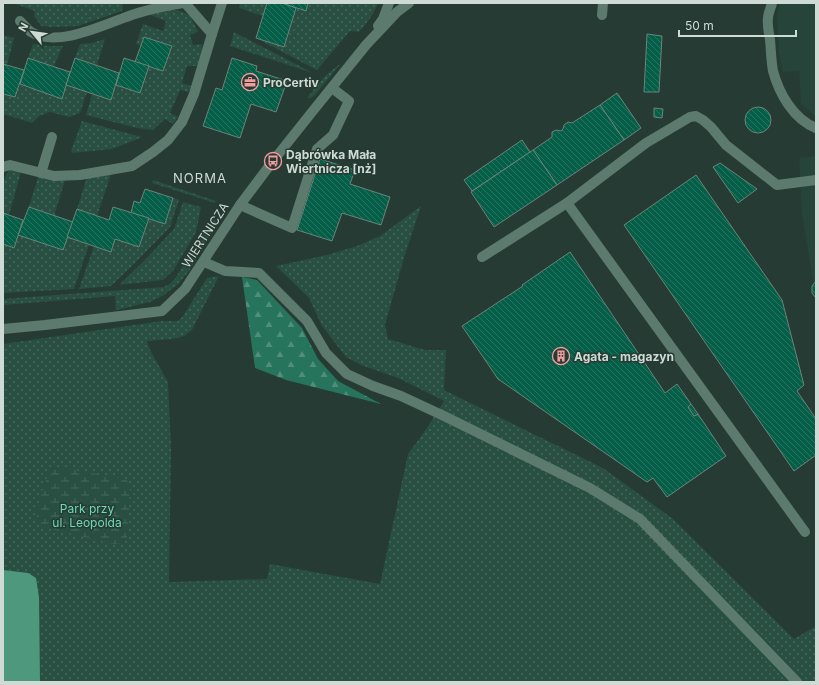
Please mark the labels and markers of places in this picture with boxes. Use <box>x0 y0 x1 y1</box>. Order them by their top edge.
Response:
office icon: ProCertiv <box>240 72 260 92</box>
place label: ProCertiv <box>263 75 319 90</box>
place label: Dąbrówka Mała Wiertnicza [nż] <box>286 147 376 176</box>
bus stop icon: Dąbrówka Mała Wiertnicza [nż] <box>263 151 283 171</box>
building icon: Agata - magazyn <box>551 346 571 366</box>
place label: Agata - magazyn <box>574 349 674 364</box>

